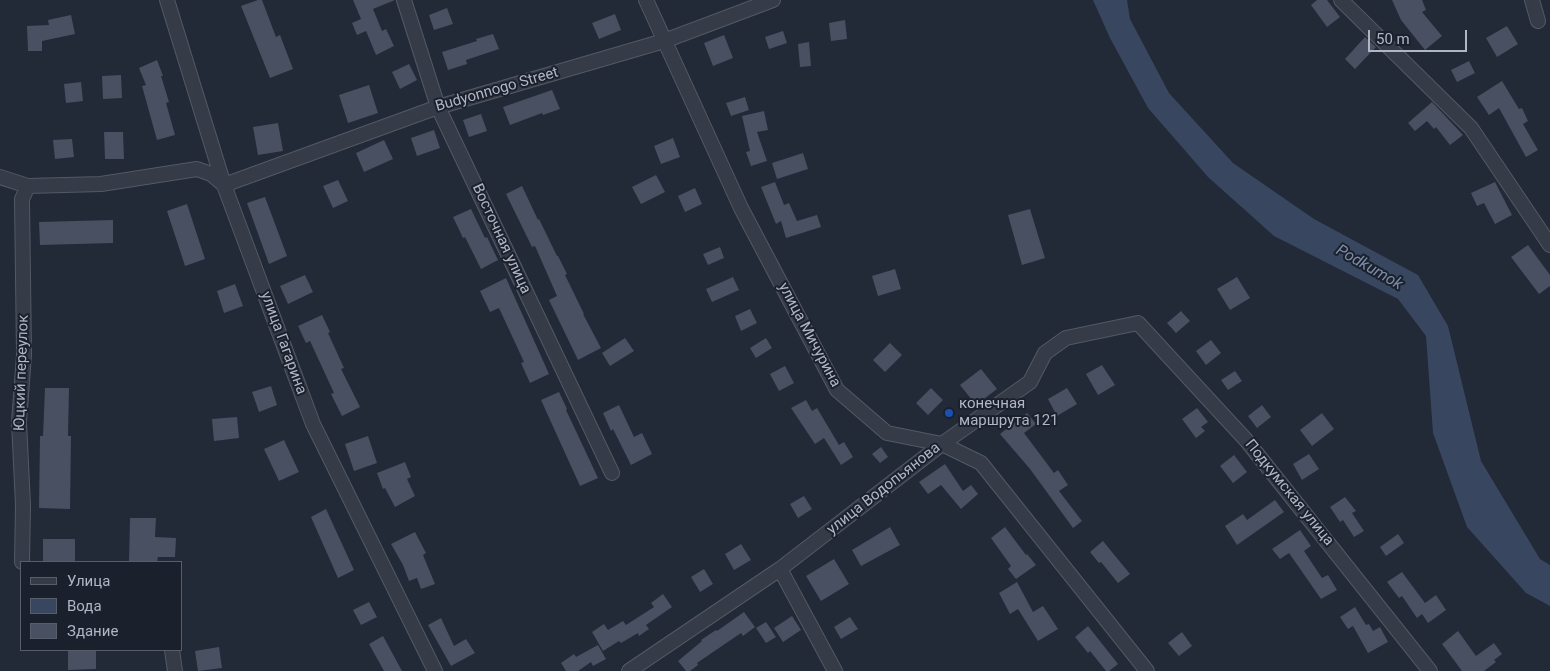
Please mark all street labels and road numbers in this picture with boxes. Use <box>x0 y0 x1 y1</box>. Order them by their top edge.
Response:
street label: Budyonnogo Street <box>433 64 561 116</box>
street label: Восточная улица <box>468 181 534 297</box>
street label: улица Мичурина <box>774 280 844 390</box>
street label: улица Гагарина <box>256 289 310 397</box>
street label: Юцкий переулок <box>11 314 33 432</box>
street label: Подкумская улица <box>1241 436 1337 550</box>
street label: улица Водопьянова <box>824 439 944 539</box>

